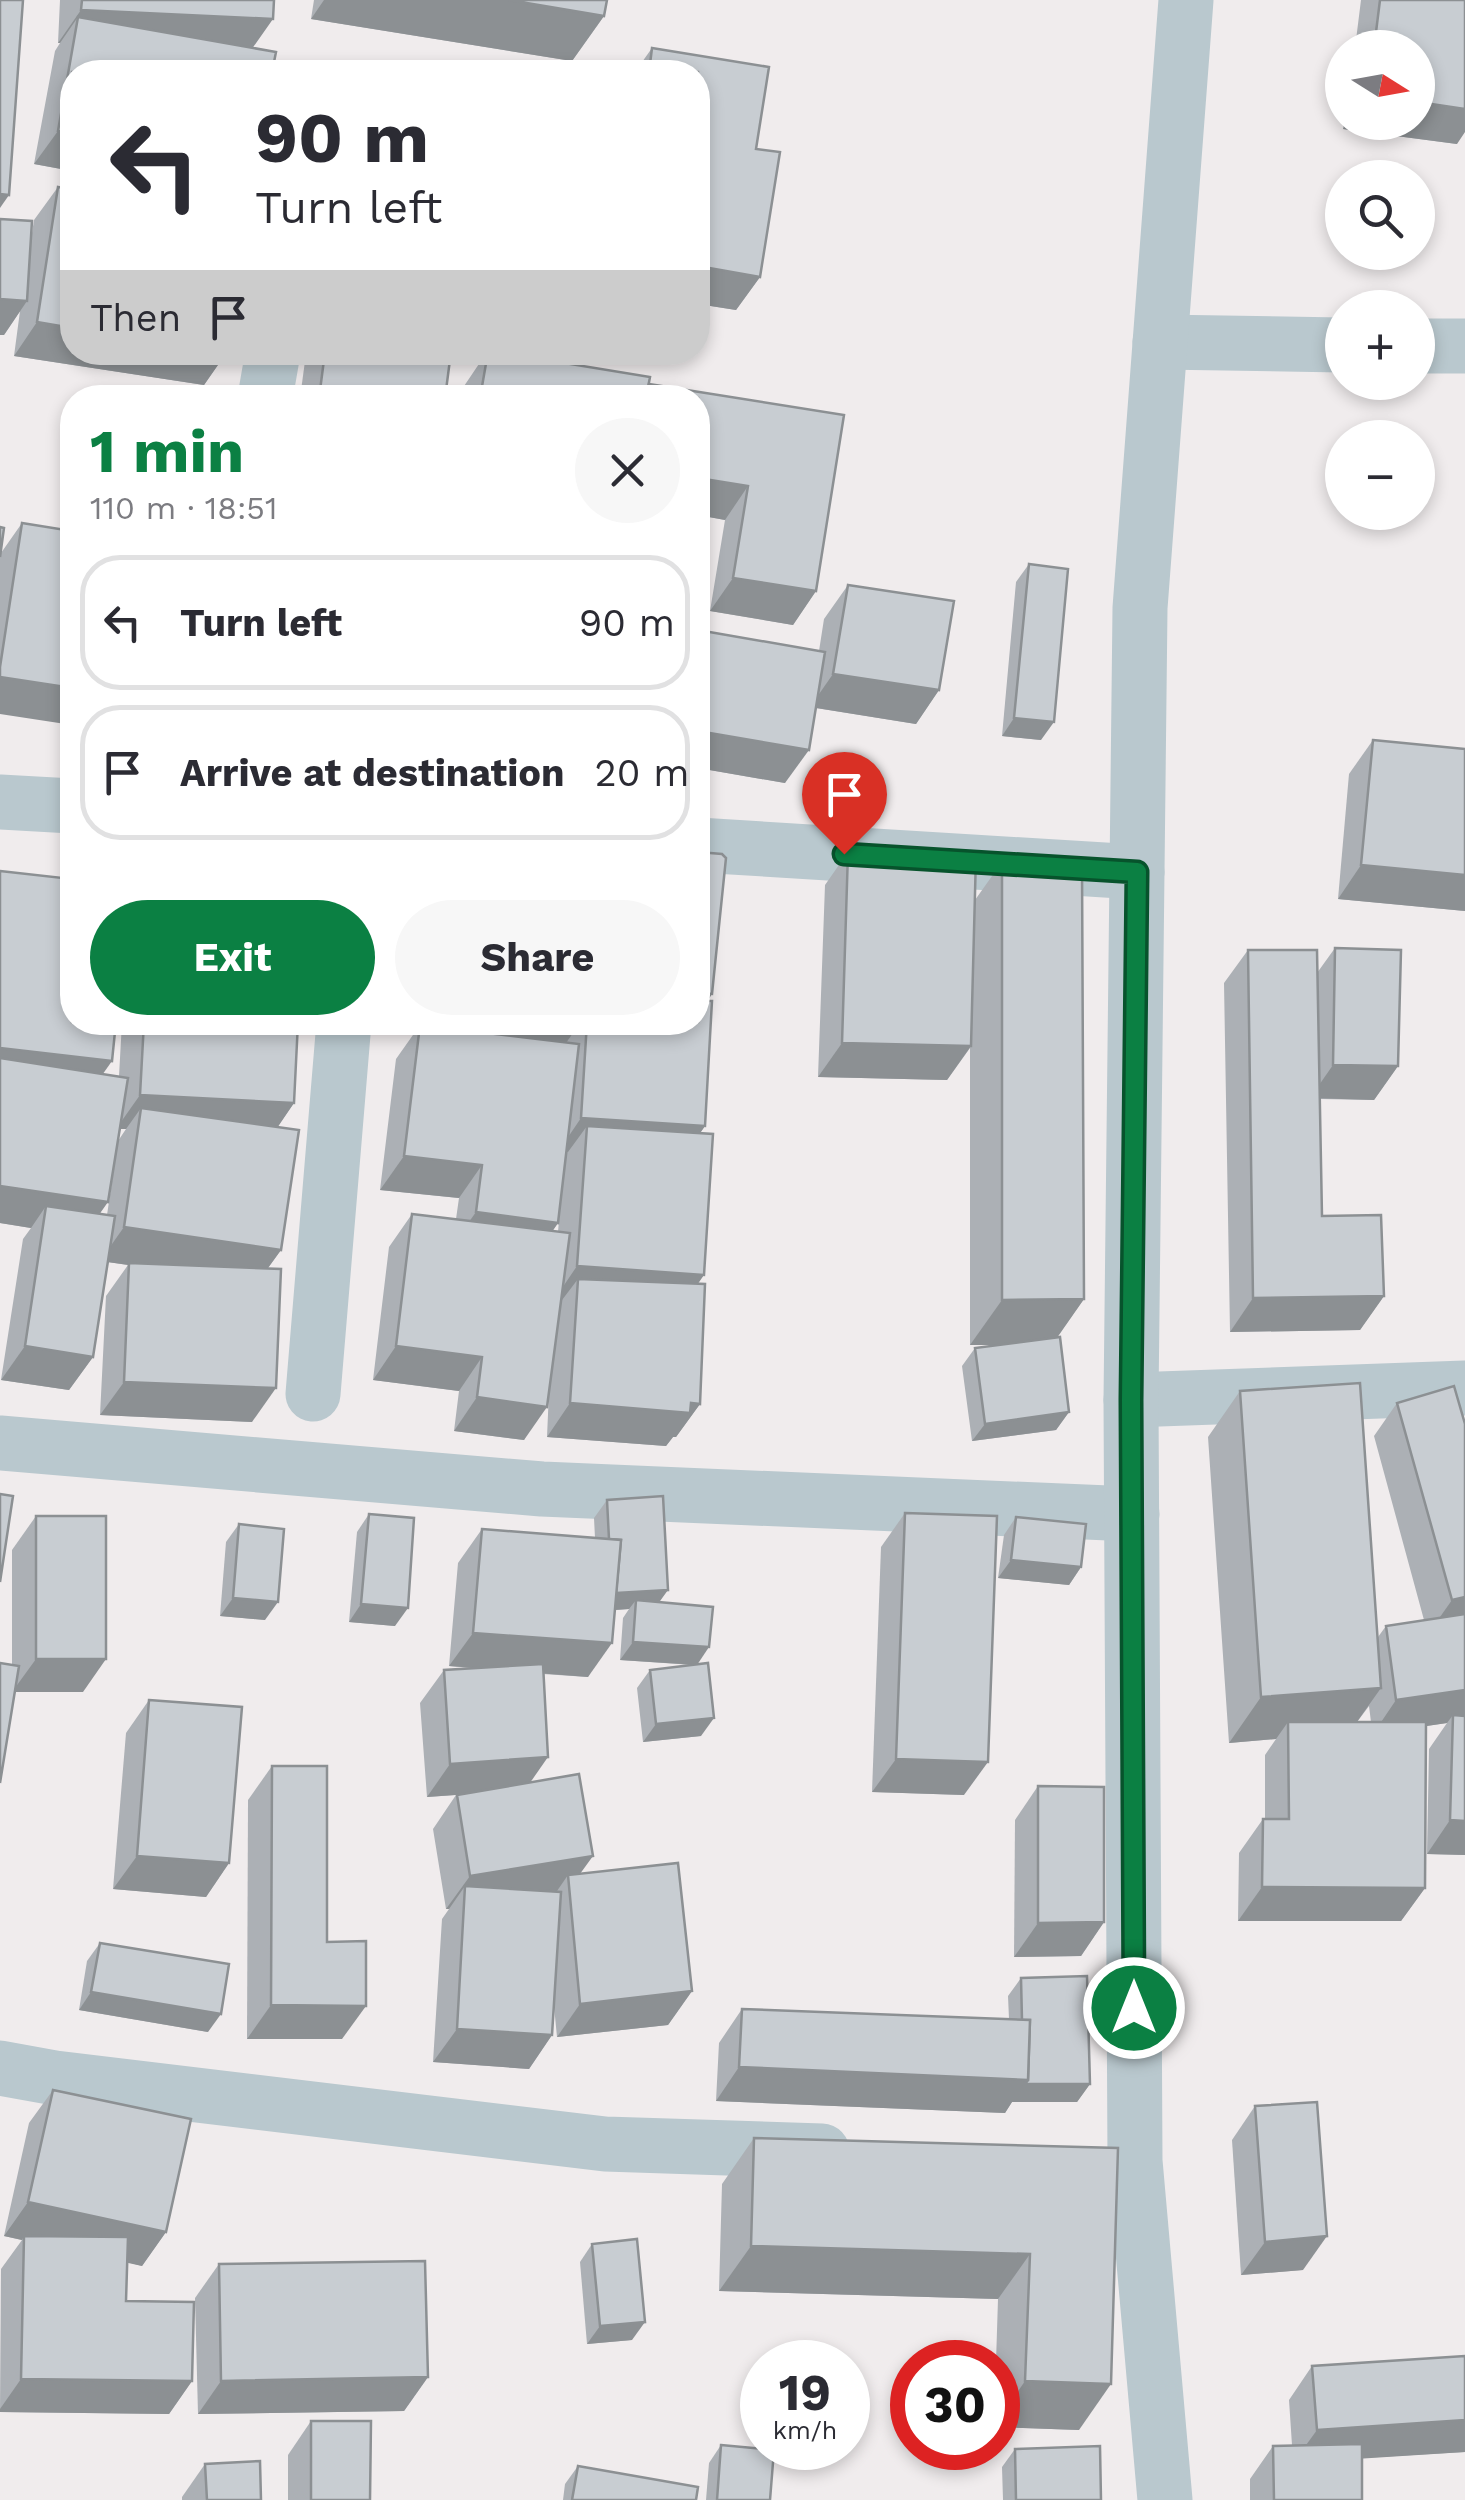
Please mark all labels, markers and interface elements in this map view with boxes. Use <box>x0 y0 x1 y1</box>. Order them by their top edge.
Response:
north arrow <box>1325 30 1435 140</box>
map controls <box>1325 30 1435 530</box>
text: 90 m <box>255 97 429 179</box>
icon: left <box>90 100 220 230</box>
button: search <box>1325 160 1435 270</box>
text: Turn left <box>255 181 442 234</box>
icon: arrive <box>201 290 256 345</box>
button: + <box>1325 290 1435 400</box>
text: Then <box>90 296 181 340</box>
text: 1 min <box>90 416 244 487</box>
button: close <box>575 418 680 523</box>
button: − <box>1325 420 1435 530</box>
text: 110 m · 18:51 <box>90 489 277 527</box>
icon: left <box>95 595 150 650</box>
text: Turn left <box>180 601 342 645</box>
text: 90 m <box>579 601 675 645</box>
icon: arrive <box>95 745 150 800</box>
text: Arrive at destination <box>180 751 565 795</box>
text: 20 m <box>595 751 690 795</box>
pin <box>802 752 887 855</box>
icon: arrive <box>817 767 872 822</box>
button: Exit <box>90 900 375 1015</box>
button: Share <box>395 900 680 1015</box>
position arrow <box>1082 1956 1186 2060</box>
speed limit sign: 30 <box>890 2340 1020 2470</box>
text: 19 <box>779 2363 831 2422</box>
text: km/h <box>773 2416 837 2445</box>

